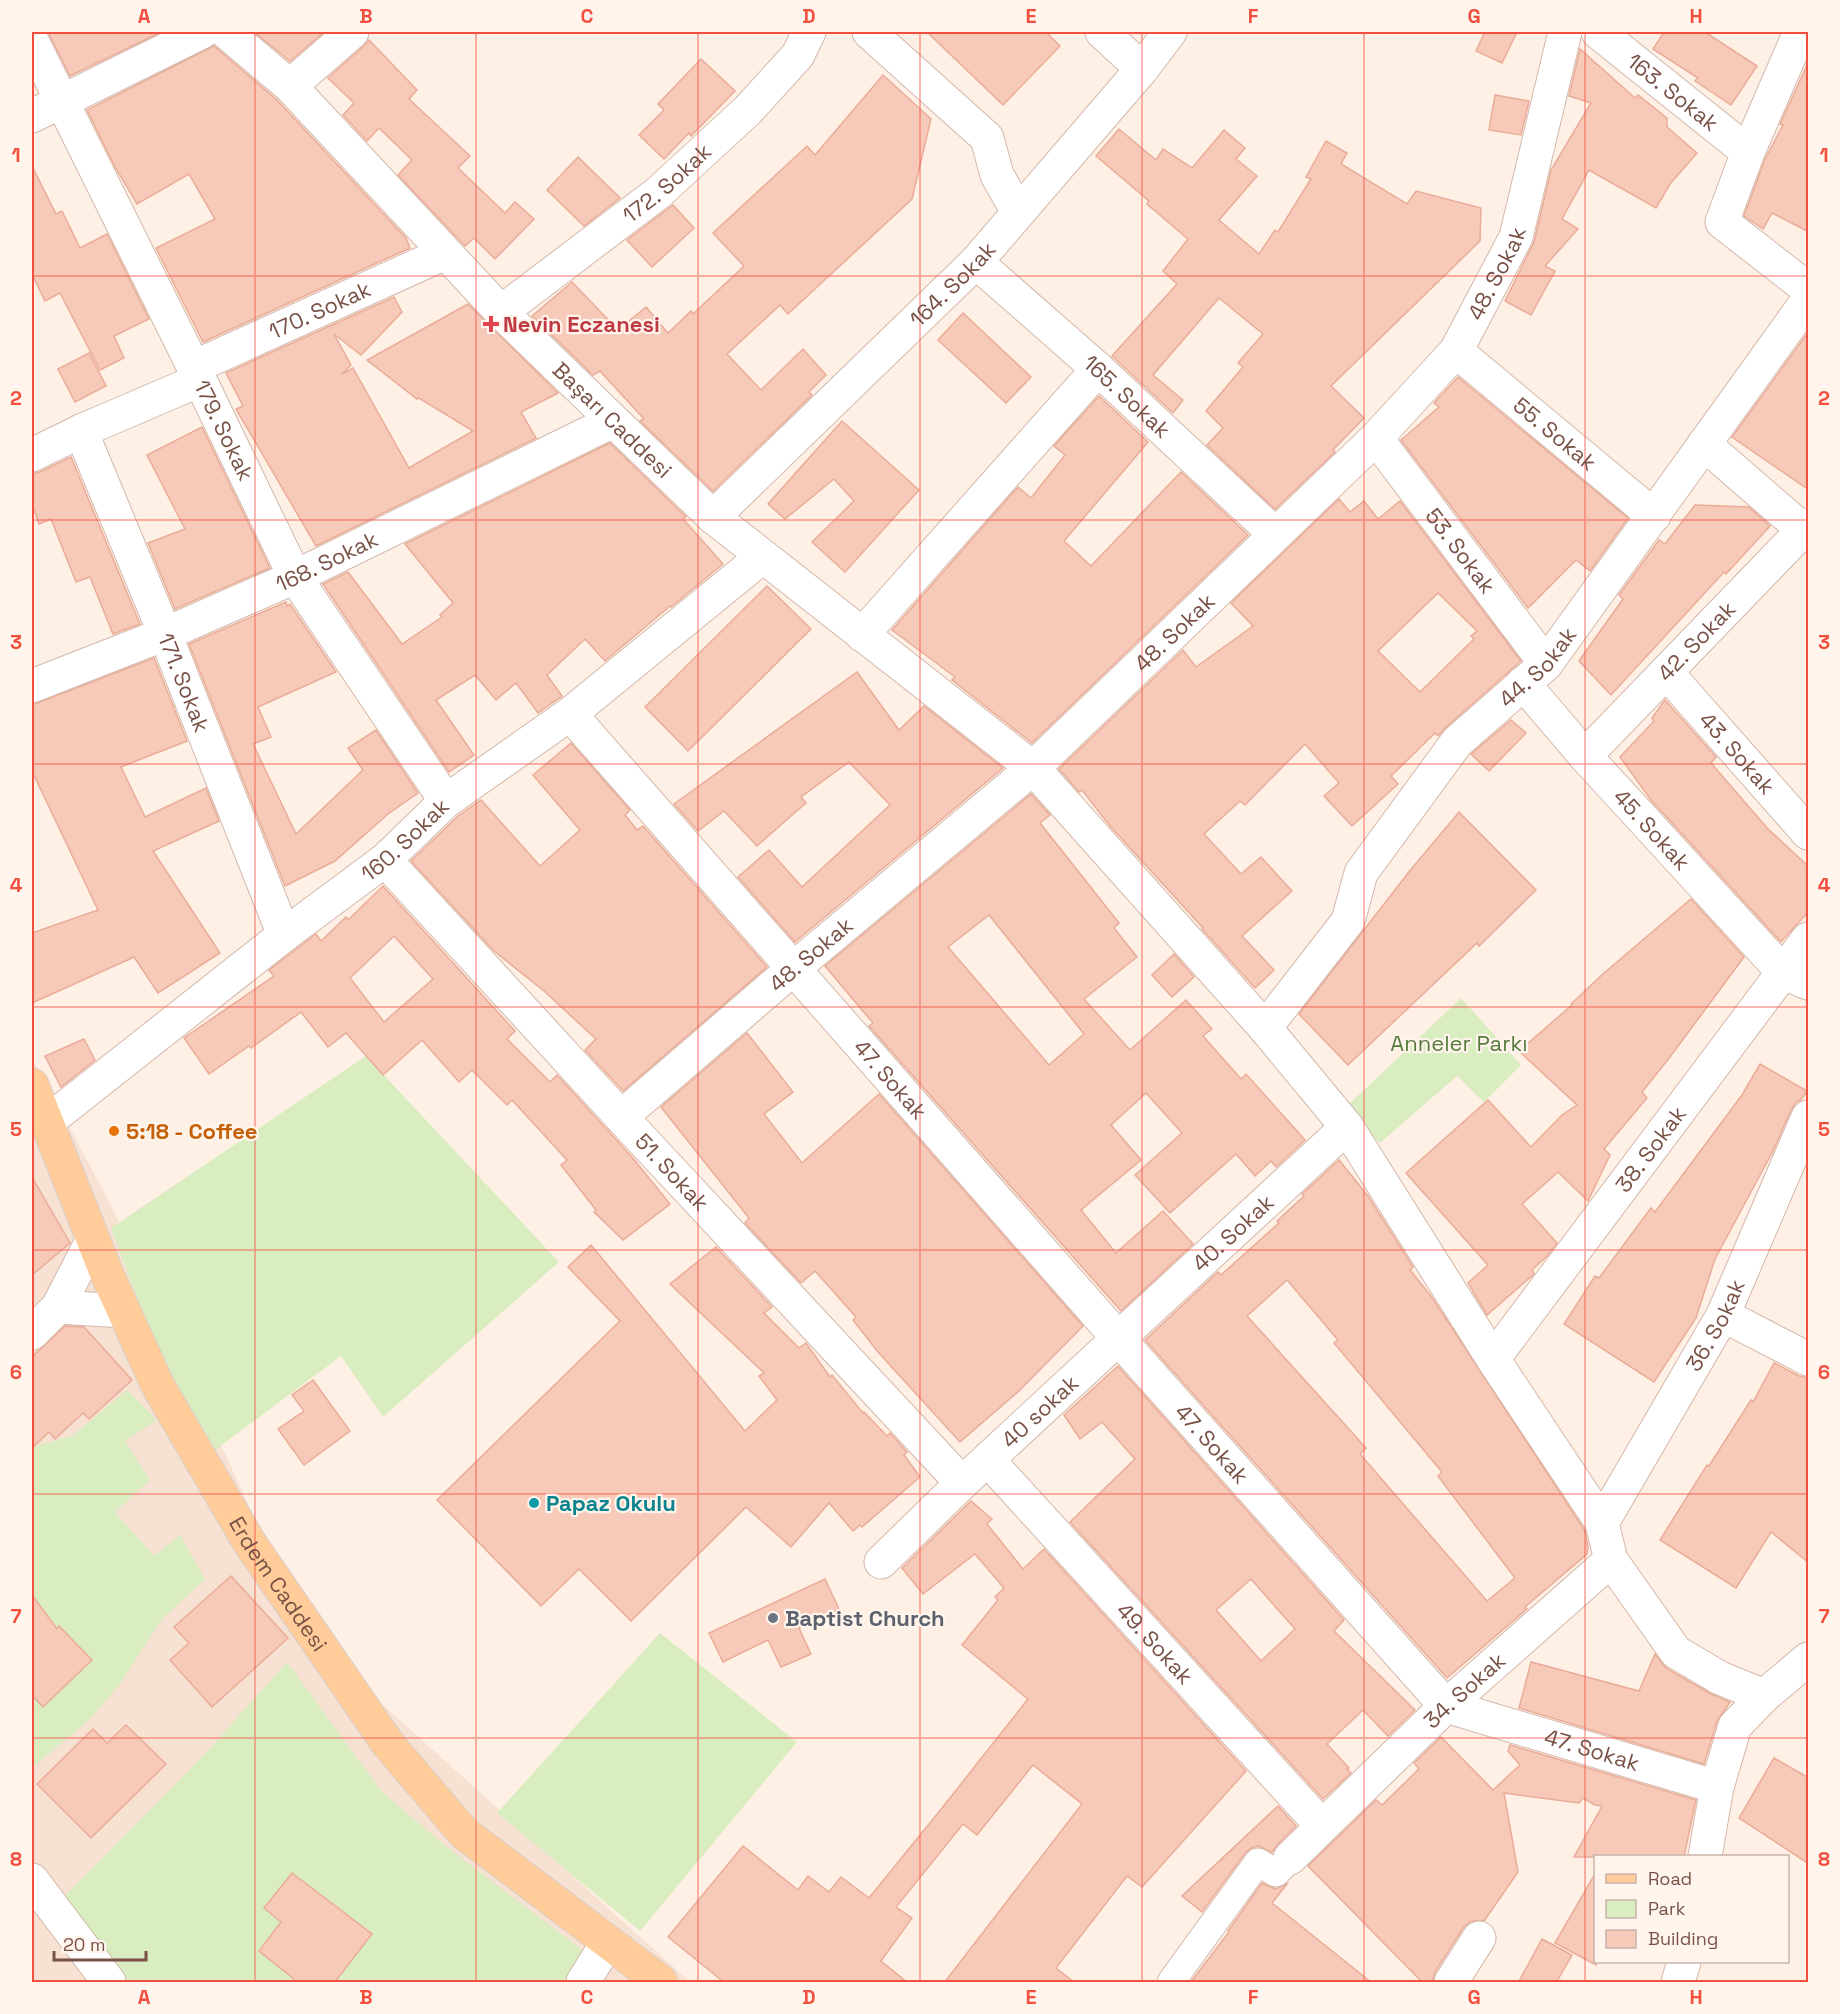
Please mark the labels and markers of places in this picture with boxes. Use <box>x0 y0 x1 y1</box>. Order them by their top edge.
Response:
place label: Nevin Eczanesi <box>503 310 660 338</box>
marker: Nevin Eczanesi <box>484 317 498 331</box>
place label: 5:18 - Coffee <box>126 1117 258 1145</box>
marker: 5:18 - Coffee <box>107 1124 121 1138</box>
place label: Papaz Okulu <box>546 1489 676 1517</box>
marker: Papaz Okulu <box>527 1496 541 1510</box>
place label: Baptist Church <box>785 1604 945 1632</box>
marker: Baptist Church <box>766 1611 780 1625</box>

